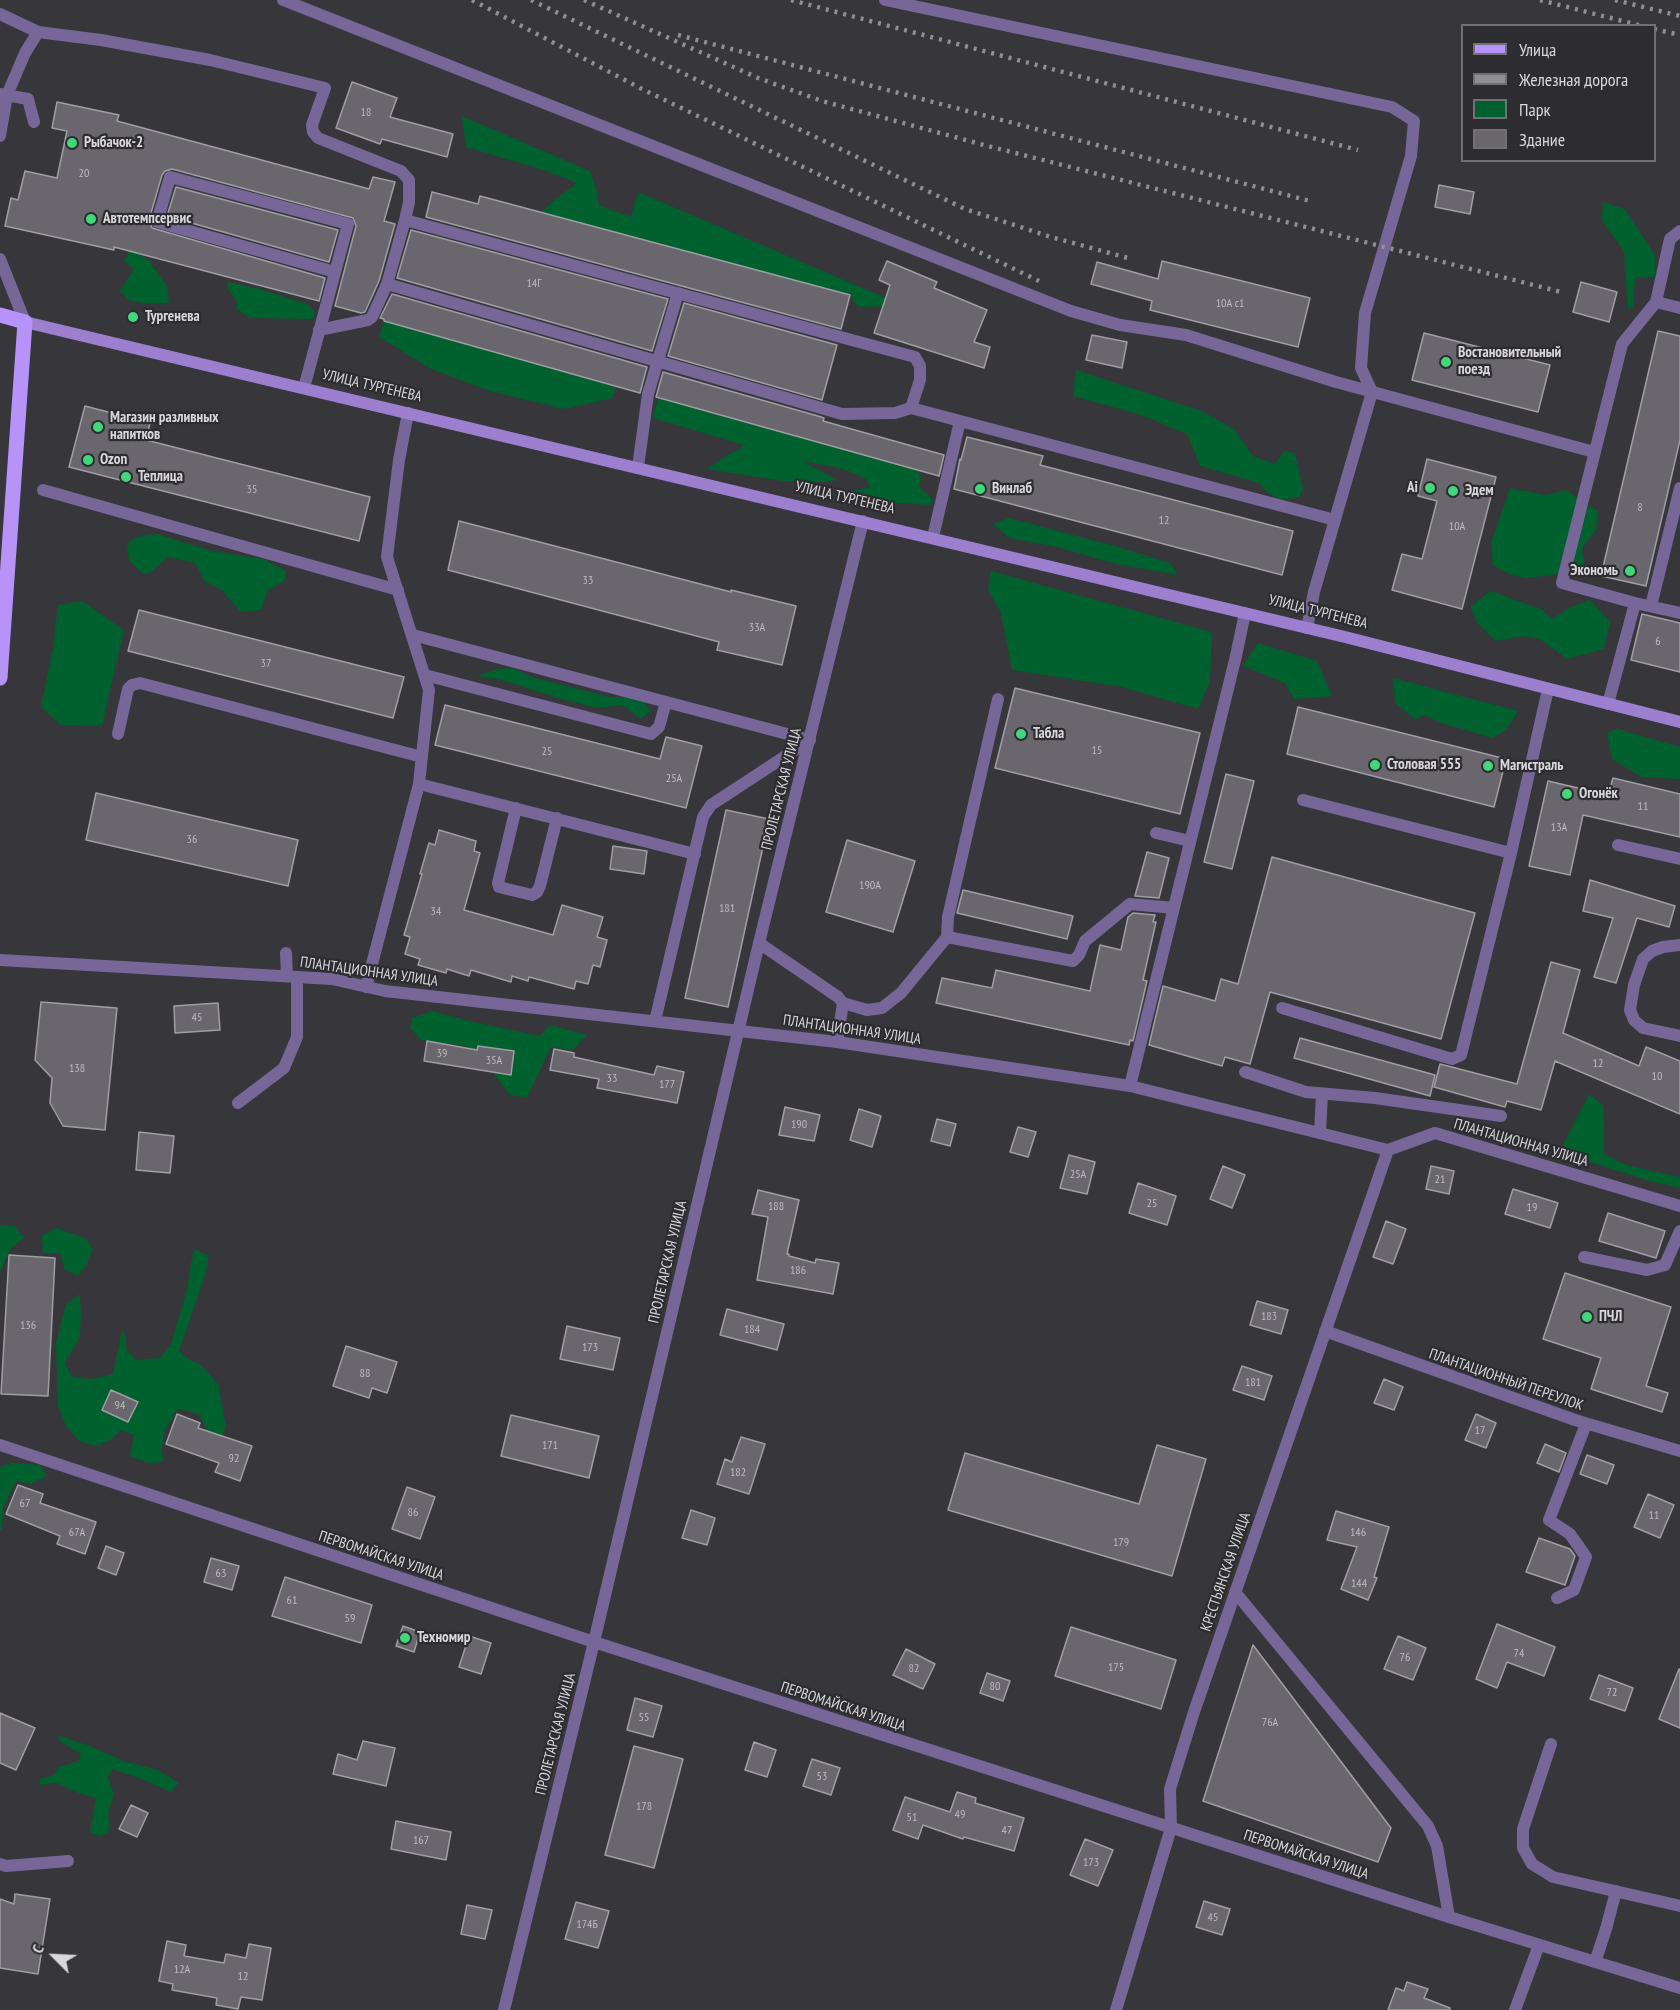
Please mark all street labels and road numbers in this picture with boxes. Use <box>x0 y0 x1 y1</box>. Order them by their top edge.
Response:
street label: УЛИЦА ТУРГЕНЕВА <box>321 366 423 406</box>
street label: УЛИЦА ТУРГЕНЕВА <box>794 478 896 518</box>
street label: УЛИЦА ТУРГЕНЕВА <box>1267 591 1369 633</box>
street label: ПРОЛЕТАРСКАЯ УЛИЦА <box>758 726 806 852</box>
street label: ПЛАНТАЦИОННАЯ УЛИЦА <box>299 953 439 991</box>
street label: ПЛАНТАЦИОННАЯ УЛИЦА <box>782 1011 922 1049</box>
street label: ПЛАНТАЦИОННАЯ УЛИЦА <box>1452 1115 1590 1171</box>
street label: ПРОЛЕТАРСКАЯ УЛИЦА <box>645 1199 691 1325</box>
street label: ПЛАНТАЦИОННЫЙ ПЕРЕУЛОК <box>1426 1345 1586 1415</box>
street label: КРЕСТЬЯНСКАЯ УЛИЦА <box>1197 1510 1255 1634</box>
street label: ПЕРВОМАЙСКАЯ УЛИЦА <box>316 1527 446 1585</box>
street label: ПРОЛЕТАРСКАЯ УЛИЦА <box>532 1671 580 1797</box>
street label: ПЕРВОМАЙСКАЯ УЛИЦА <box>778 1678 908 1736</box>
street label: ПЕРВОМАЙСКАЯ УЛИЦА <box>1241 1826 1371 1884</box>

